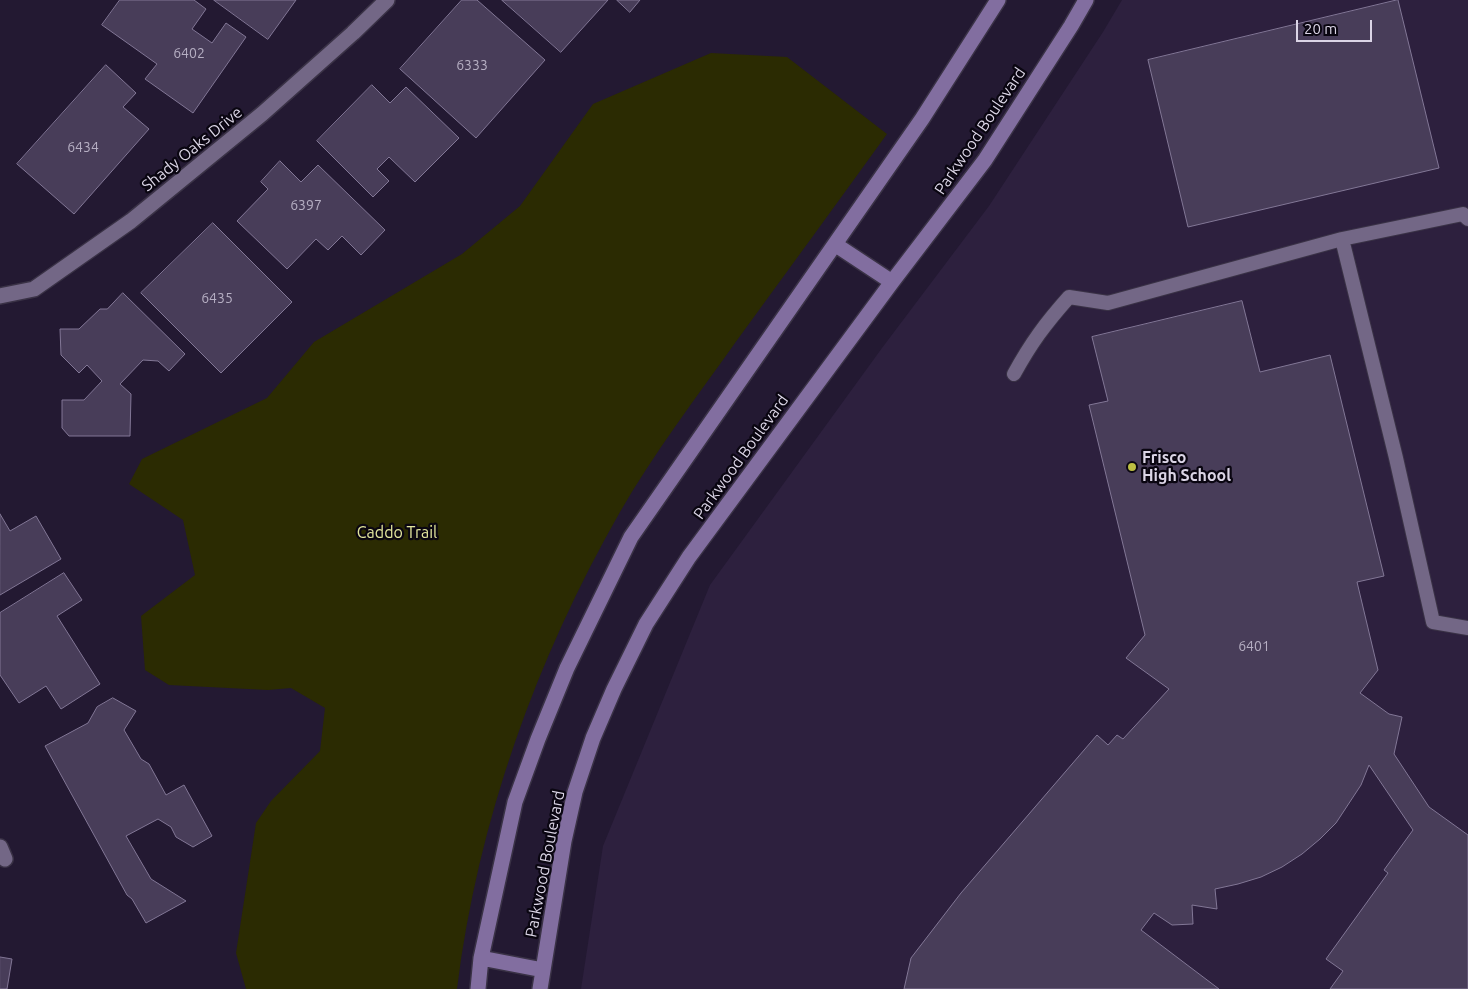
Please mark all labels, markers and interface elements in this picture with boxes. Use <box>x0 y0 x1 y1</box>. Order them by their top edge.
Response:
scale bar <box>1298 10 1374 42</box>
text: 20 m <box>1304 20 1337 37</box>
house number: 6402 <box>173 45 205 61</box>
house number: 6333 <box>456 57 488 73</box>
street label: Parkwood Boulevard <box>930 64 1030 198</box>
street label: Shady Oaks Drive <box>138 103 246 195</box>
house number: 6434 <box>67 139 99 155</box>
house number: 6397 <box>290 197 322 213</box>
house number: 6435 <box>201 290 233 306</box>
street label: Parkwood Boulevard <box>689 391 793 523</box>
place label: Frisco High School <box>1142 448 1231 486</box>
marker: Frisco High School <box>1126 461 1138 473</box>
park label: Caddo Trail <box>357 523 437 543</box>
house number: 6401 <box>1238 638 1270 654</box>
street label: Parkwood Boulevard <box>521 789 569 939</box>

